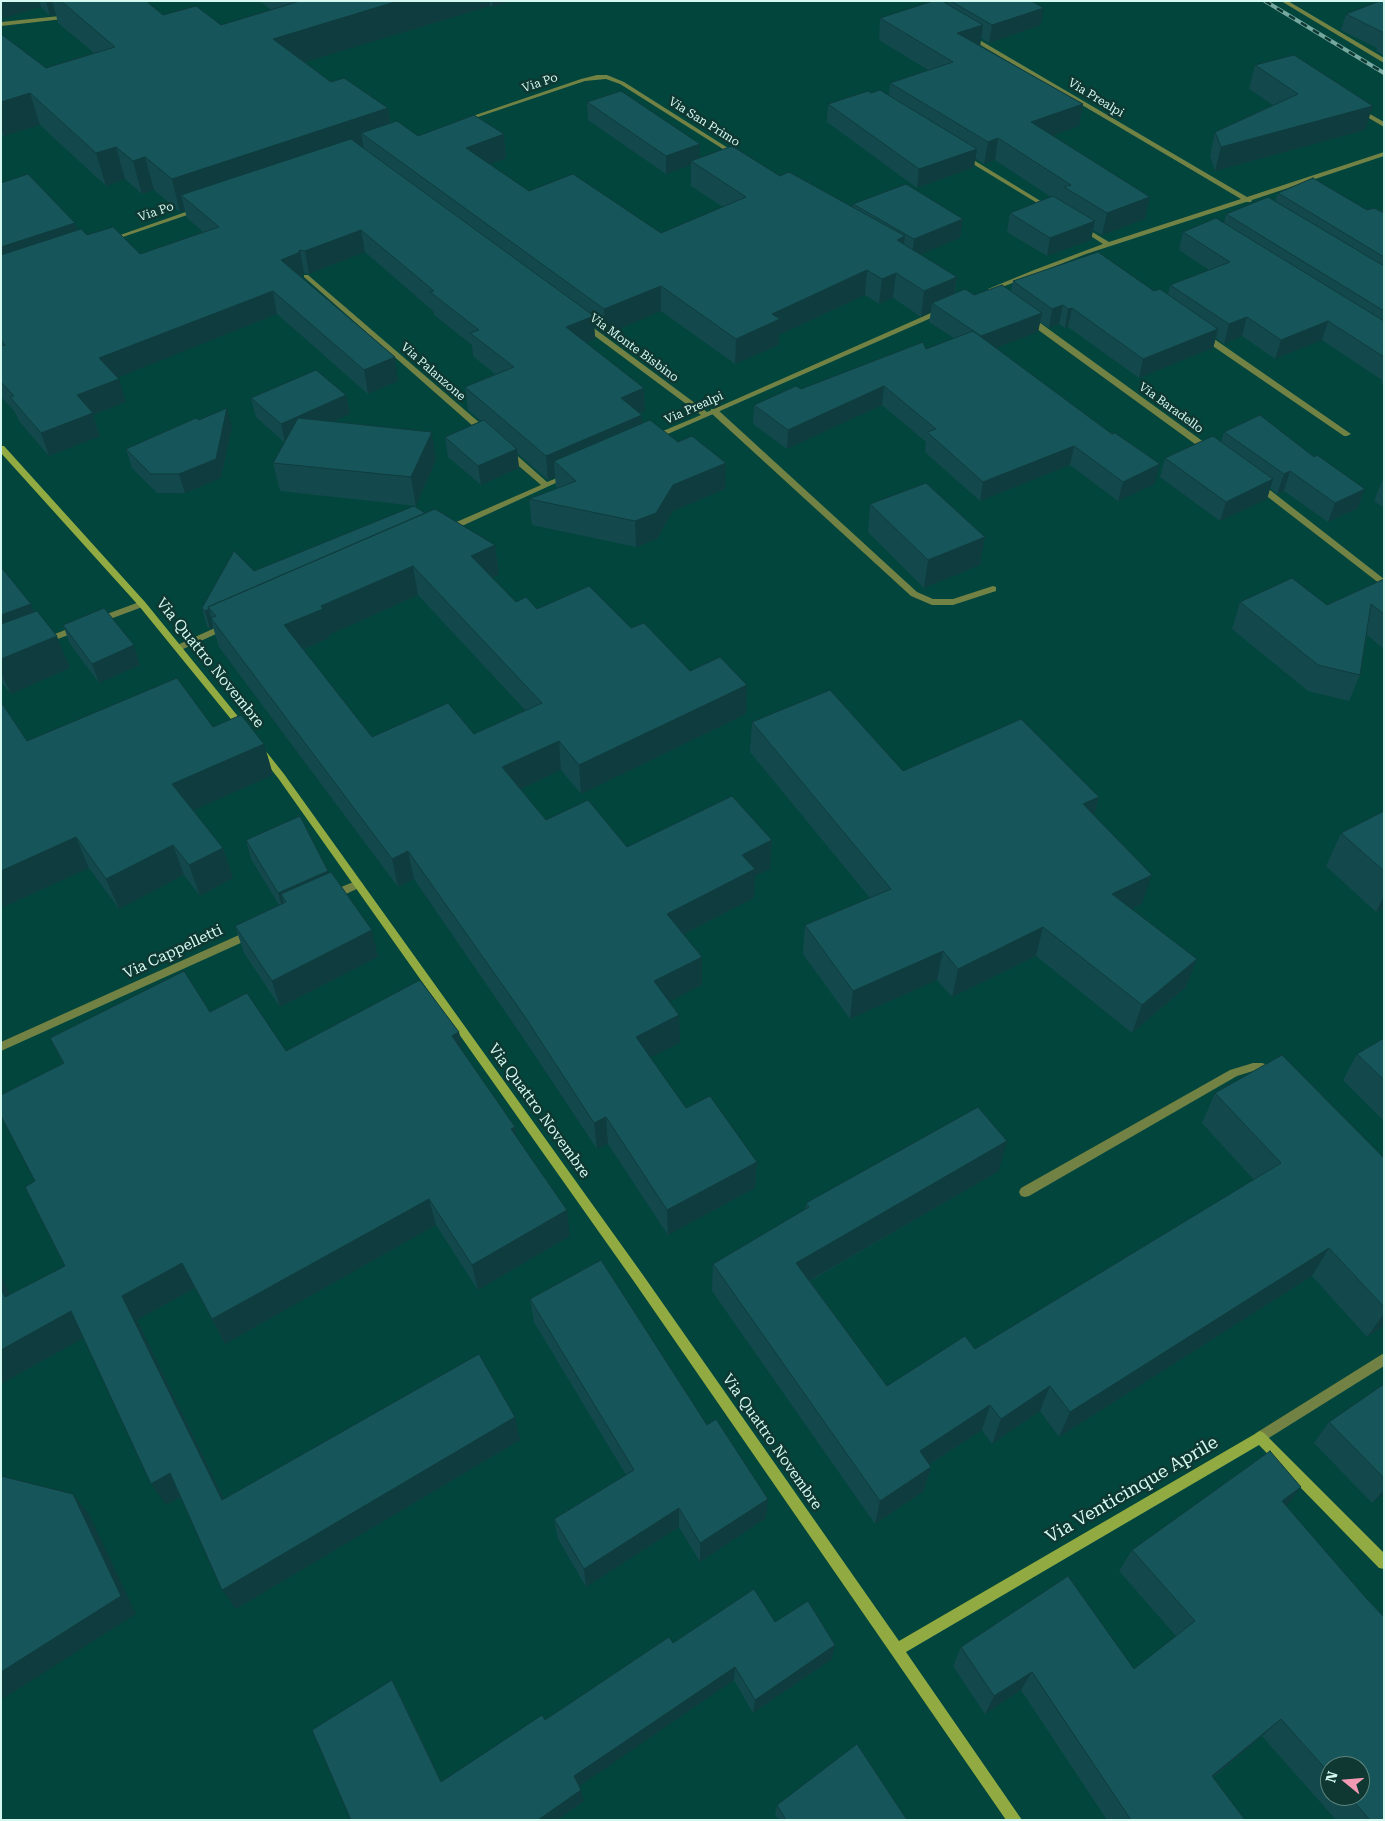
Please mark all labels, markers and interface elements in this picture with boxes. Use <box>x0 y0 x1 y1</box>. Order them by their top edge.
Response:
street label: Via Po <box>520 70 560 96</box>
street label: Via Prealpi <box>1065 76 1127 120</box>
street label: Via San Primo <box>666 94 742 150</box>
street label: Via Po <box>136 199 176 225</box>
street label: Via Monte Bisbino <box>587 311 681 385</box>
street label: Via Palanzone <box>398 340 468 404</box>
street label: Via Baradello <box>1136 380 1206 436</box>
street label: Via Prealpi <box>662 389 726 427</box>
street label: Via Quattro Novembre <box>152 595 268 731</box>
street label: Via Cappelletti <box>121 921 225 983</box>
street label: Via Quattro Novembre <box>484 1040 594 1182</box>
street label: Via Quattro Novembre <box>718 1371 826 1513</box>
street label: Via Venticinque Aprile <box>1042 1432 1222 1548</box>
north arrow <box>1320 1756 1370 1806</box>
text: N <box>1322 1769 1341 1784</box>

